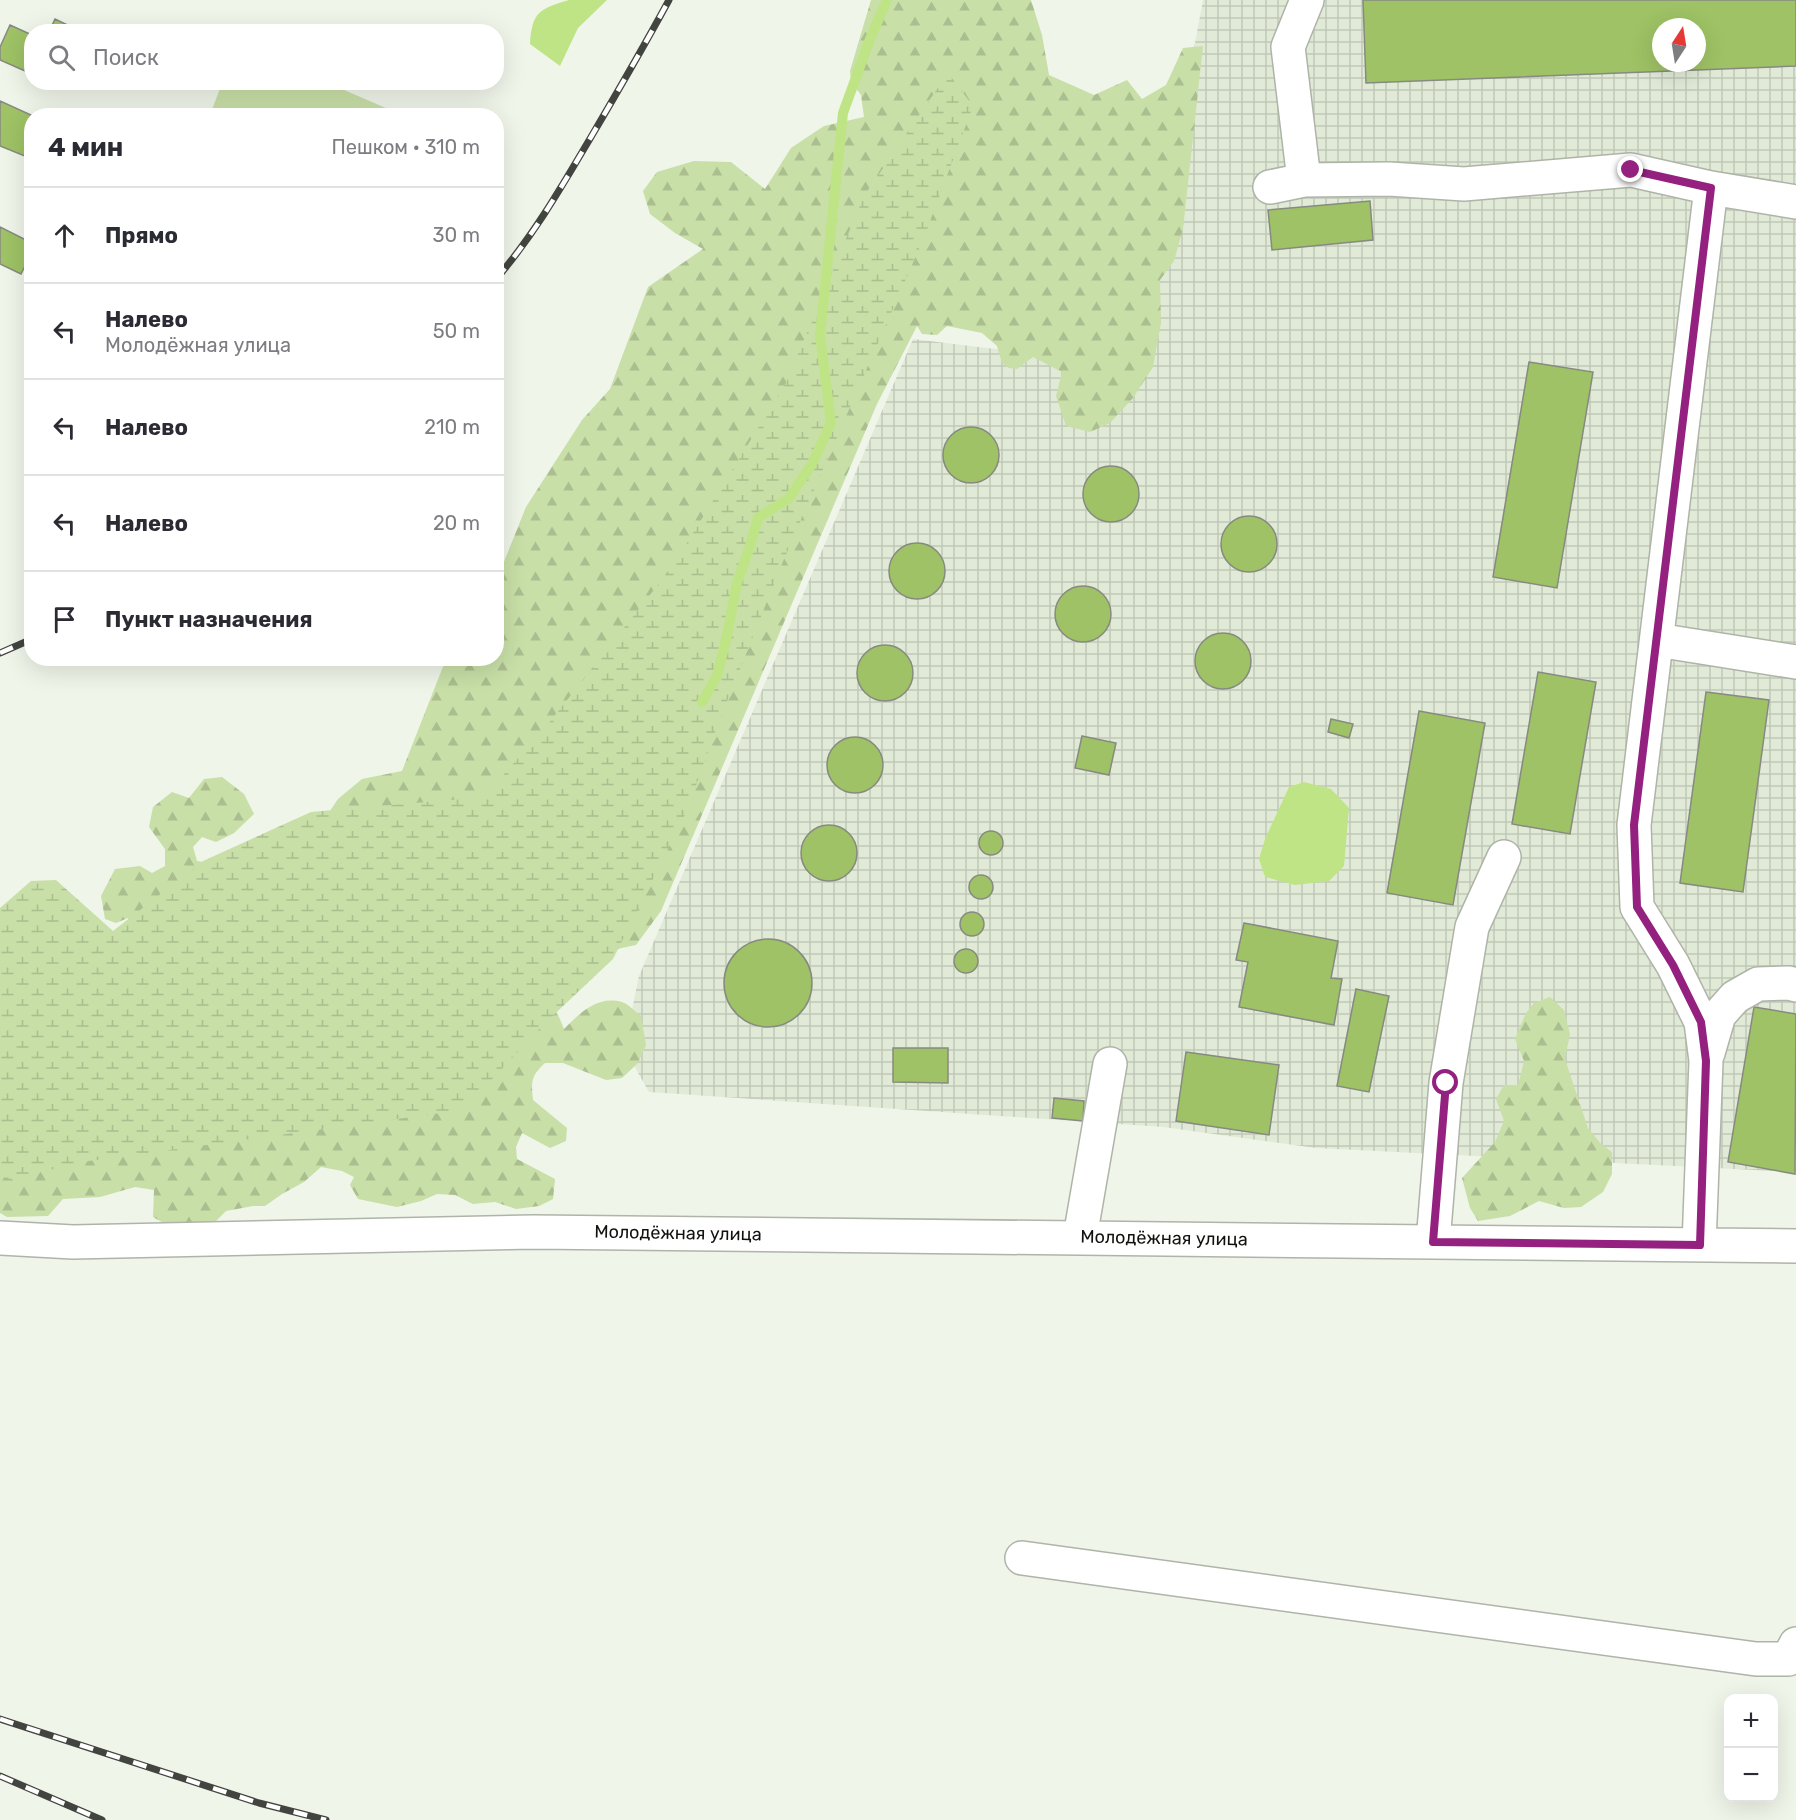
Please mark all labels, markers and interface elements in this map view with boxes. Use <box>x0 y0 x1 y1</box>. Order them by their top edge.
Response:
north arrow <box>1652 18 1706 72</box>
search box <box>24 24 504 90</box>
icon: search <box>45 41 78 74</box>
text: Поиск <box>93 44 159 71</box>
text: 4 мин <box>48 132 123 163</box>
text: Пешком · 310 m <box>331 135 480 159</box>
route end <box>1617 156 1643 182</box>
icon: ahead <box>48 219 81 252</box>
text: Прямо <box>105 222 178 249</box>
text: 30 m <box>433 223 480 247</box>
text: Налево <box>105 306 188 333</box>
icon: left <box>48 315 81 348</box>
text: 50 m <box>433 319 480 343</box>
text: Молодёжная улица <box>105 333 291 357</box>
icon: left <box>48 411 81 444</box>
text: Налево <box>105 414 188 441</box>
text: 210 m <box>424 415 480 439</box>
icon: left <box>48 507 81 540</box>
text: Налево <box>105 510 188 537</box>
text: 20 m <box>433 511 480 535</box>
icon: arrive <box>48 603 81 636</box>
text: Пункт назначения <box>105 606 313 633</box>
route start <box>1432 1069 1458 1095</box>
street label: Молодёжная улица <box>594 1221 762 1245</box>
street label: Молодёжная улица <box>1080 1226 1248 1250</box>
map controls <box>1724 1694 1778 1802</box>
button: + <box>1724 1694 1778 1748</box>
button: − <box>1724 1748 1778 1802</box>

